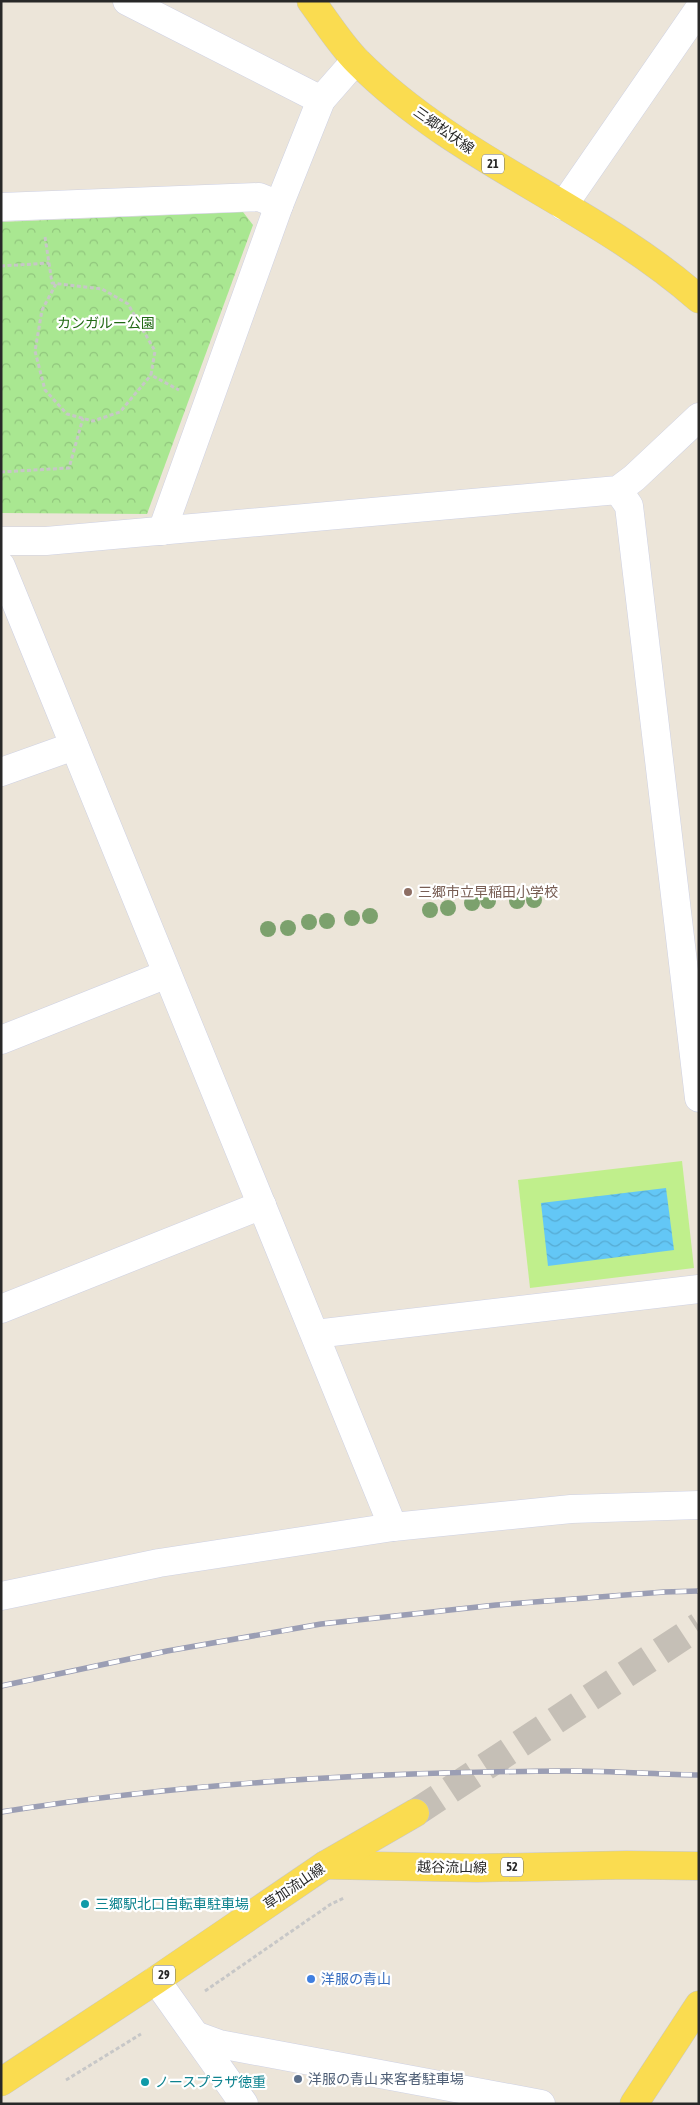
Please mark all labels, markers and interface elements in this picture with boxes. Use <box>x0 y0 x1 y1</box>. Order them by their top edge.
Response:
street label: 三郷松伏線 <box>411 103 477 157</box>
road number: 21 <box>482 154 504 173</box>
park label: カンガルー公園 <box>57 315 155 331</box>
place label: 三郷市立早稲田小学校 <box>418 884 558 900</box>
marker: 三郷市立早稲田小学校 <box>402 886 414 898</box>
street label: 越谷流山線 <box>417 1858 487 1876</box>
road number: 52 <box>501 1858 523 1876</box>
street label: 草加流山線 <box>261 1860 327 1912</box>
place label: 三郷駅北口自転車駐車場 <box>95 1896 249 1912</box>
marker: 三郷駅北口自転車駐車場 <box>79 1898 91 1910</box>
road number: 29 <box>153 1966 175 1984</box>
place label: 洋服の青山 <box>321 1971 391 1987</box>
marker: 洋服の青山 <box>305 1973 317 1985</box>
place label: 洋服の青山 来客者駐車場 <box>308 2071 464 2087</box>
marker: 洋服の青山 来客者駐車場 <box>292 2073 304 2085</box>
place label: ノースプラザ徳重 <box>155 2074 266 2090</box>
marker: ノースプラザ徳重 <box>139 2076 151 2088</box>

